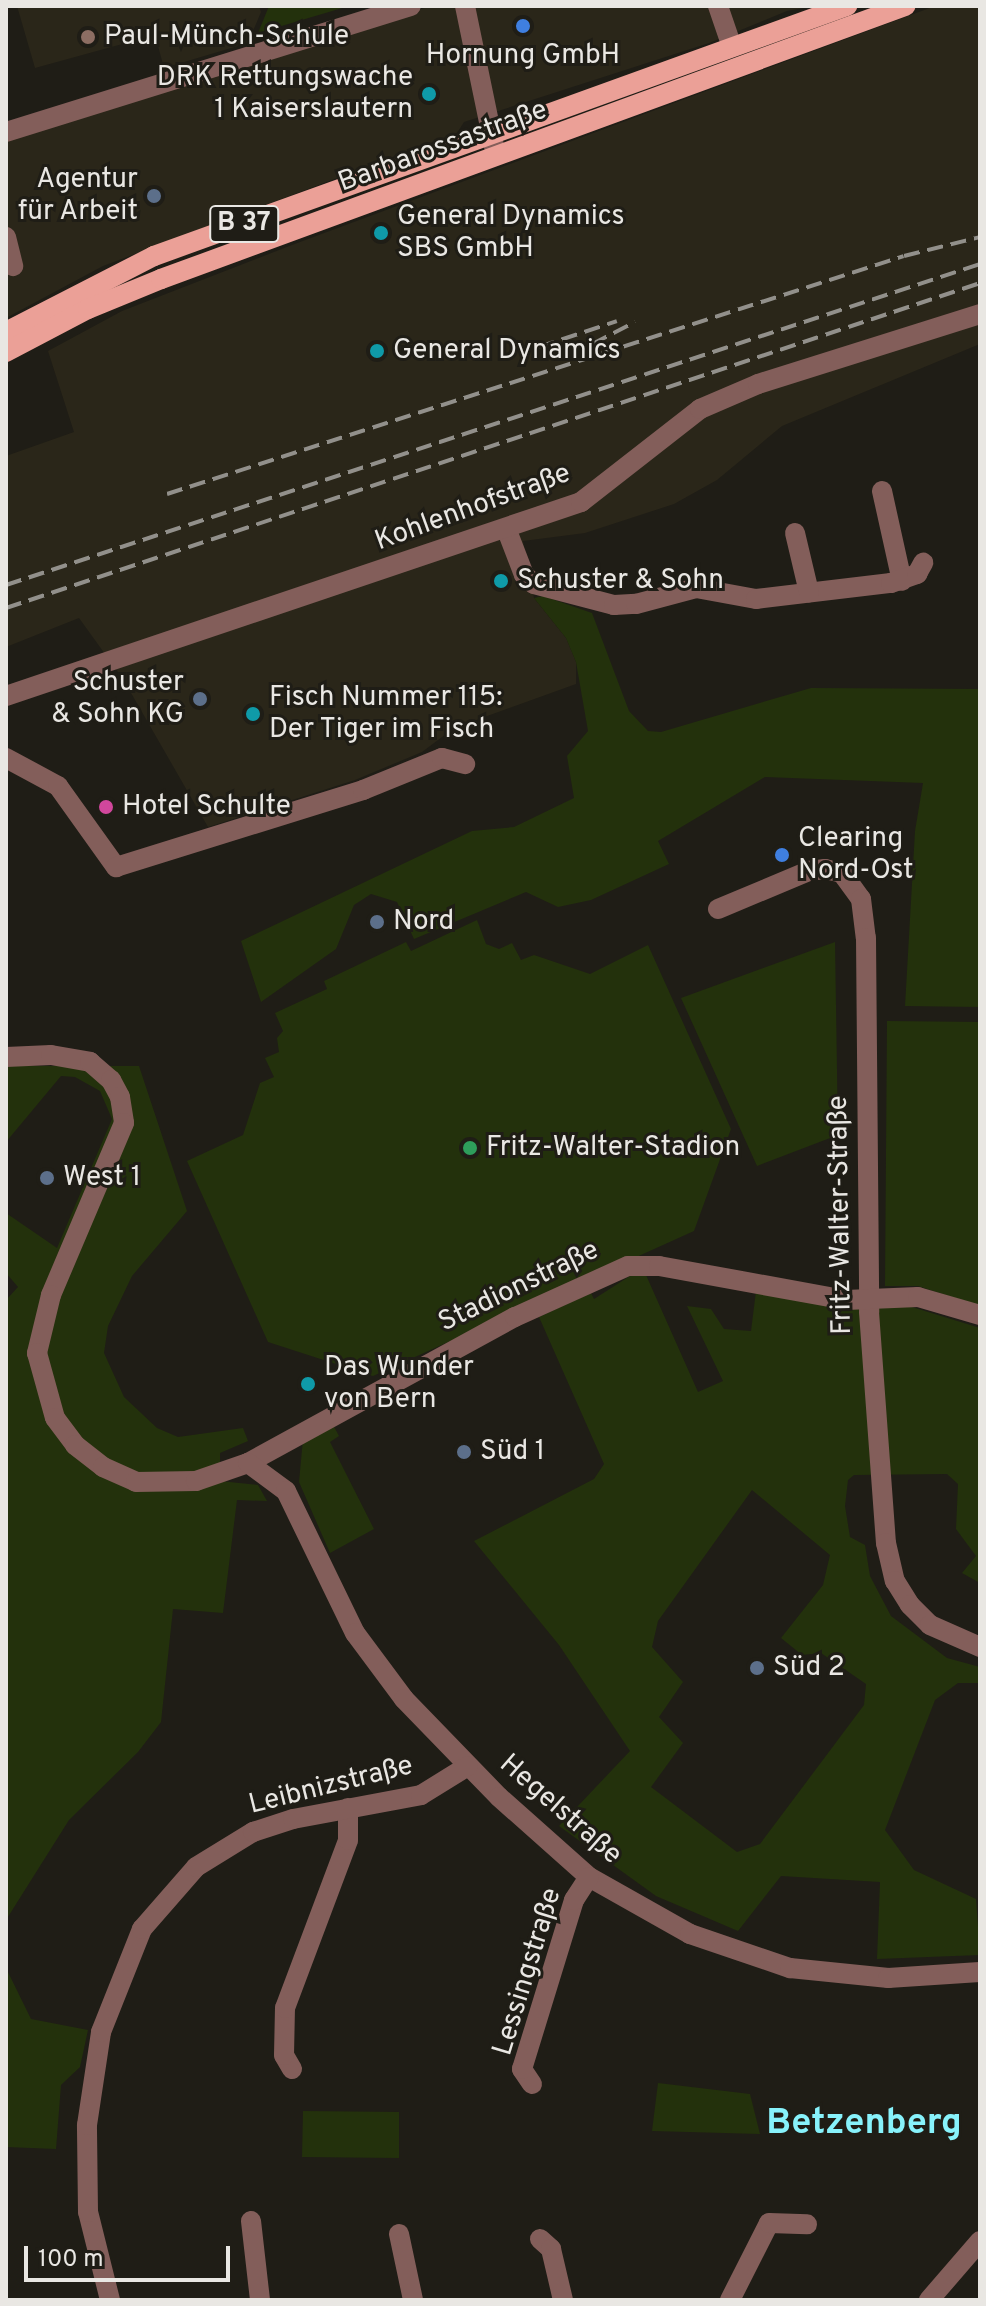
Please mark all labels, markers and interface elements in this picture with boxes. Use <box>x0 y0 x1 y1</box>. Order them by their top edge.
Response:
marker: Hornung GmbH <box>514 17 532 35</box>
place label: Paul-Münch-Schule <box>104 20 349 54</box>
marker: Paul-Münch-Schule <box>79 28 97 46</box>
place label: Hornung GmbH <box>426 39 620 73</box>
place label: DRK Rettungswache 1 Kaiserslautern <box>157 61 413 127</box>
marker: DRK Rettungswache 1 Kaiserslautern <box>420 85 438 103</box>
street label: Barbarossastraße <box>334 94 552 200</box>
place label: Agentur für Arbeit <box>17 163 138 229</box>
marker: Agentur für Arbeit <box>145 187 163 205</box>
place label: General Dynamics SBS GmbH <box>397 200 625 266</box>
road number: B 37 <box>208 202 280 246</box>
marker: General Dynamics SBS GmbH <box>372 224 390 242</box>
place label: General Dynamics <box>393 334 621 368</box>
marker: General Dynamics <box>368 342 386 360</box>
street label: Kohlenhofstraße <box>371 457 575 559</box>
place label: Schuster & Sohn <box>517 564 724 598</box>
marker: Schuster & Sohn <box>492 572 510 590</box>
place label: Schuster & Sohn KG <box>51 666 184 732</box>
place label: Fisch Nummer 115: Der Tiger im Fisch <box>269 681 502 747</box>
marker: Schuster & Sohn KG <box>191 690 209 708</box>
marker: Fisch Nummer 115: Der Tiger im Fisch <box>244 705 262 723</box>
place label: Hotel Schulte <box>122 790 291 824</box>
marker: Hotel Schulte <box>97 798 115 816</box>
place label: Clearing Nord-Ost <box>798 822 914 888</box>
marker: Clearing Nord-Ost <box>773 846 791 864</box>
place label: Nord <box>393 905 454 939</box>
marker: Nord <box>368 913 386 931</box>
street label: Fritz-Walter-Straße <box>822 1095 860 1335</box>
place label: Fritz-Walter-Stadion <box>486 1131 740 1165</box>
marker: Fritz-Walter-Stadion <box>461 1139 479 1157</box>
place label: West 1 <box>63 1161 141 1195</box>
marker: West 1 <box>38 1169 56 1187</box>
street label: Stadionstraße <box>433 1234 605 1340</box>
place label: Das Wunder von Bern <box>324 1351 475 1417</box>
marker: Das Wunder von Bern <box>299 1375 317 1393</box>
place label: Süd 1 <box>480 1435 545 1469</box>
marker: Süd 1 <box>455 1443 473 1461</box>
place label: Süd 2 <box>773 1651 845 1685</box>
marker: Süd 2 <box>748 1659 766 1677</box>
street label: Hegelstraße <box>492 1748 628 1872</box>
street label: Leibnizstraße <box>245 1749 417 1823</box>
street label: Lessingstraße <box>487 1884 569 2060</box>
district label: Betzenberg <box>766 2103 962 2147</box>
scale bar <box>28 2230 234 2280</box>
text: 100 m <box>38 2245 104 2275</box>

